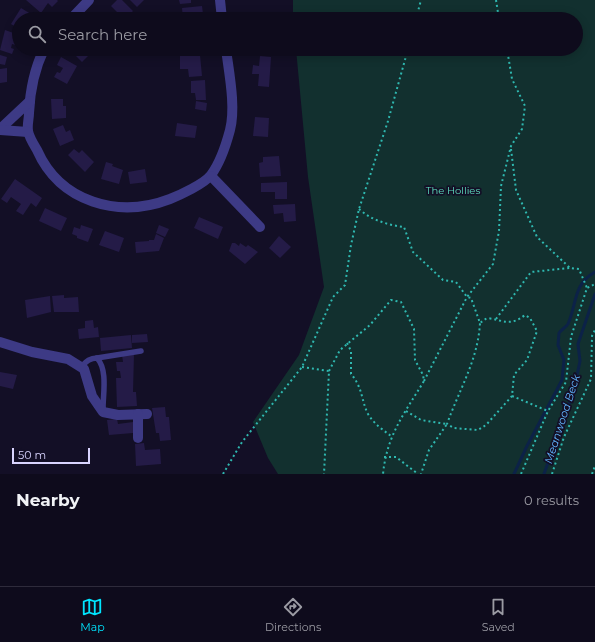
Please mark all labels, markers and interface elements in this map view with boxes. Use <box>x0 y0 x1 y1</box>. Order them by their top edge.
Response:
search box <box>12 12 583 56</box>
icon: search <box>26 23 48 45</box>
text: Search here <box>58 25 147 44</box>
park label: The Hollies <box>426 184 480 197</box>
water label: Meanwood Beck <box>541 372 583 465</box>
scale bar <box>12 446 90 465</box>
text: 50 m <box>18 448 46 462</box>
text: Nearby <box>16 490 80 510</box>
text: 0 results <box>524 492 579 508</box>
tab: Map <box>80 596 105 634</box>
tab: Directions <box>265 596 321 634</box>
tab: Saved <box>482 596 515 634</box>

